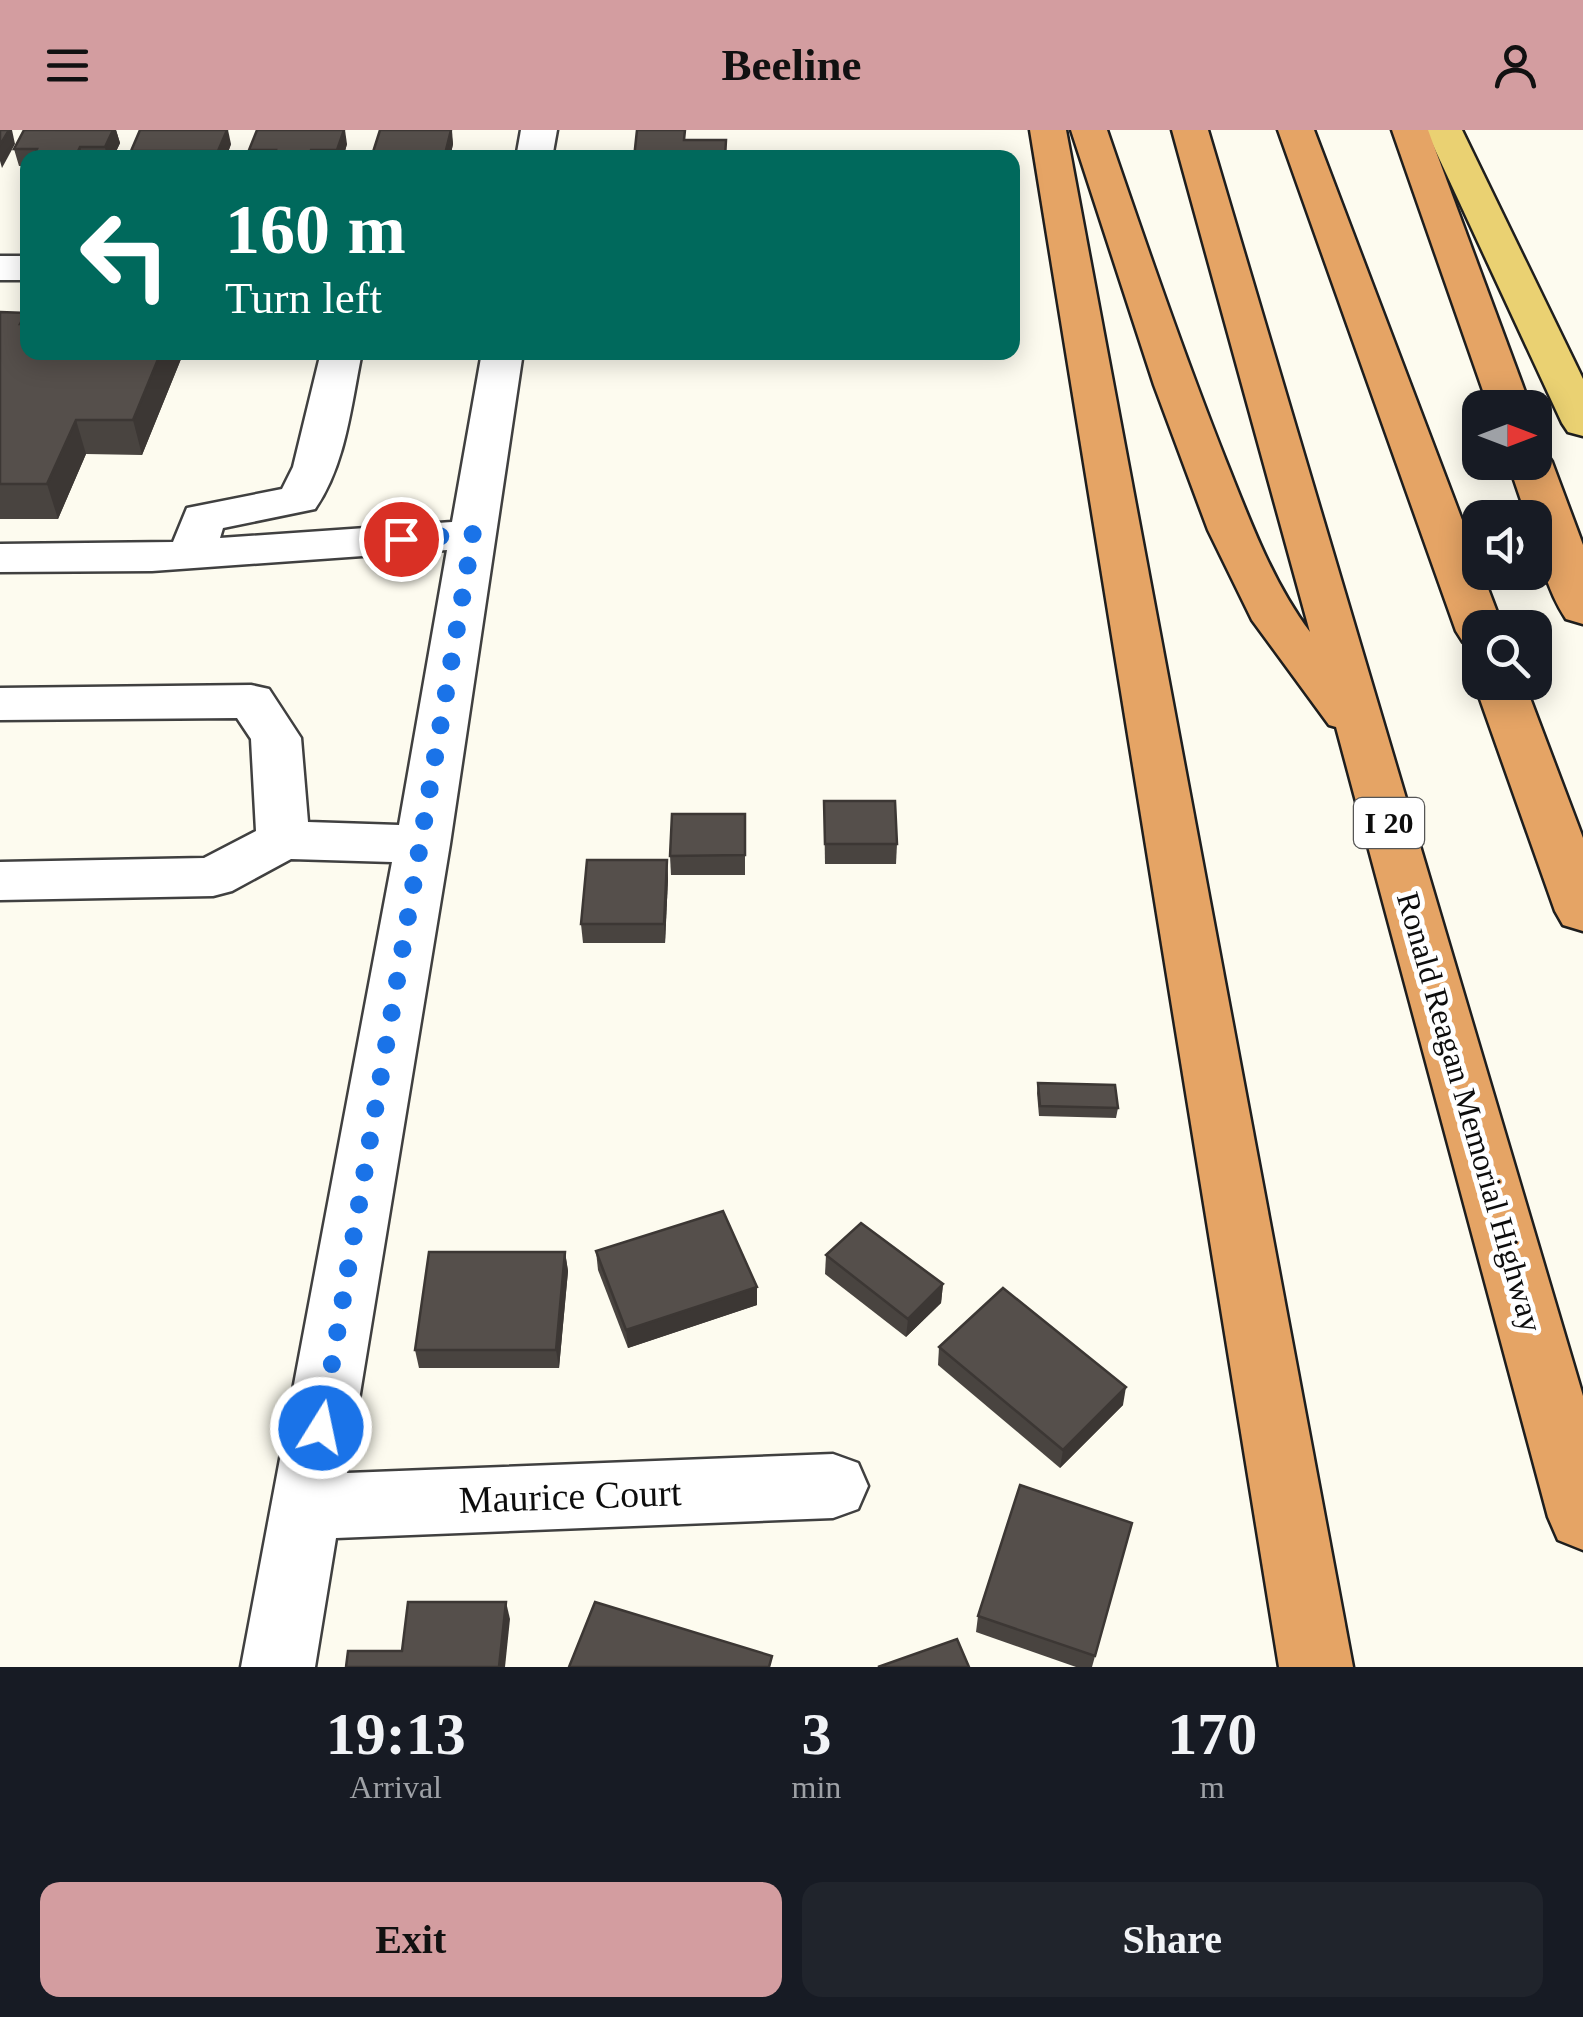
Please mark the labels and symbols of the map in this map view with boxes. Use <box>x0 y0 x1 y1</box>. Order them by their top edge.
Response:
north arrow <box>1462 390 1552 480</box>
pin <box>359 497 444 582</box>
road number: I 20 <box>1354 798 1424 848</box>
street label: Ronald Reagan Memorial Highway <box>1390 888 1550 1336</box>
position arrow <box>269 1376 373 1480</box>
street label: Maurice Court <box>458 1471 682 1521</box>

